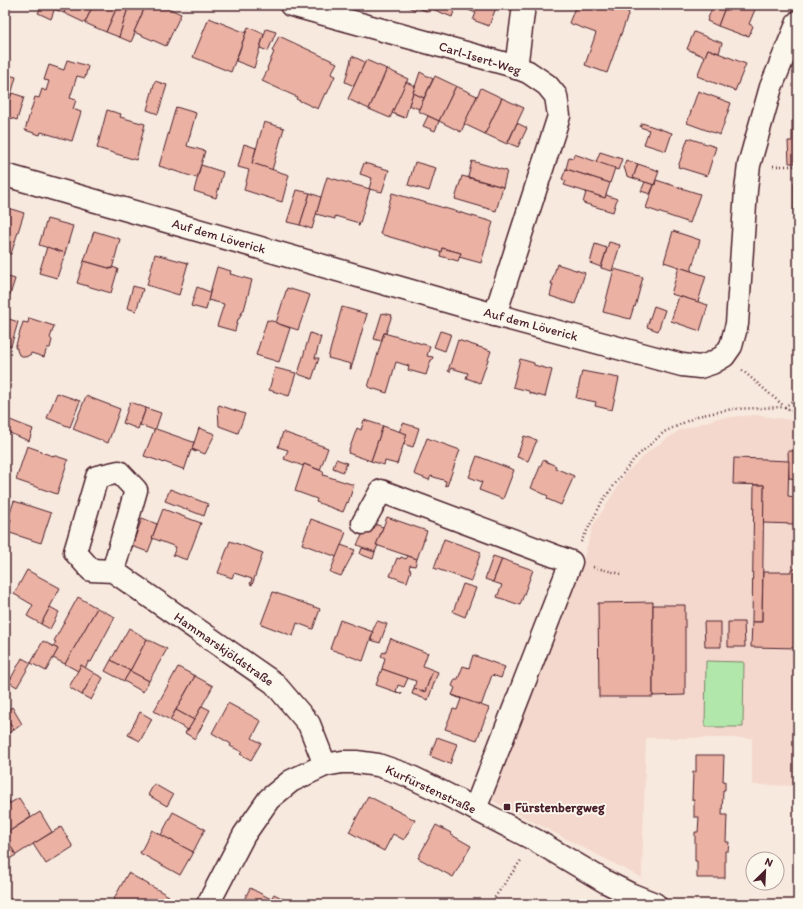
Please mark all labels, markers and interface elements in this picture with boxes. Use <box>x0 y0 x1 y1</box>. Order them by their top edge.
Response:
street label: Carl-Isert-Weg <box>437 38 523 78</box>
street label: Auf dem Löverick <box>170 215 268 257</box>
street label: Auf dem Löverick <box>482 304 580 344</box>
street label: Hammarskjöldstraße <box>171 609 277 689</box>
street label: Kurfürstenstraße <box>383 761 479 817</box>
place label: Fürstenbergweg <box>515 800 605 816</box>
marker: Fürstenbergweg <box>502 802 512 812</box>
north arrow <box>745 851 785 891</box>
text: N <box>763 855 775 870</box>

